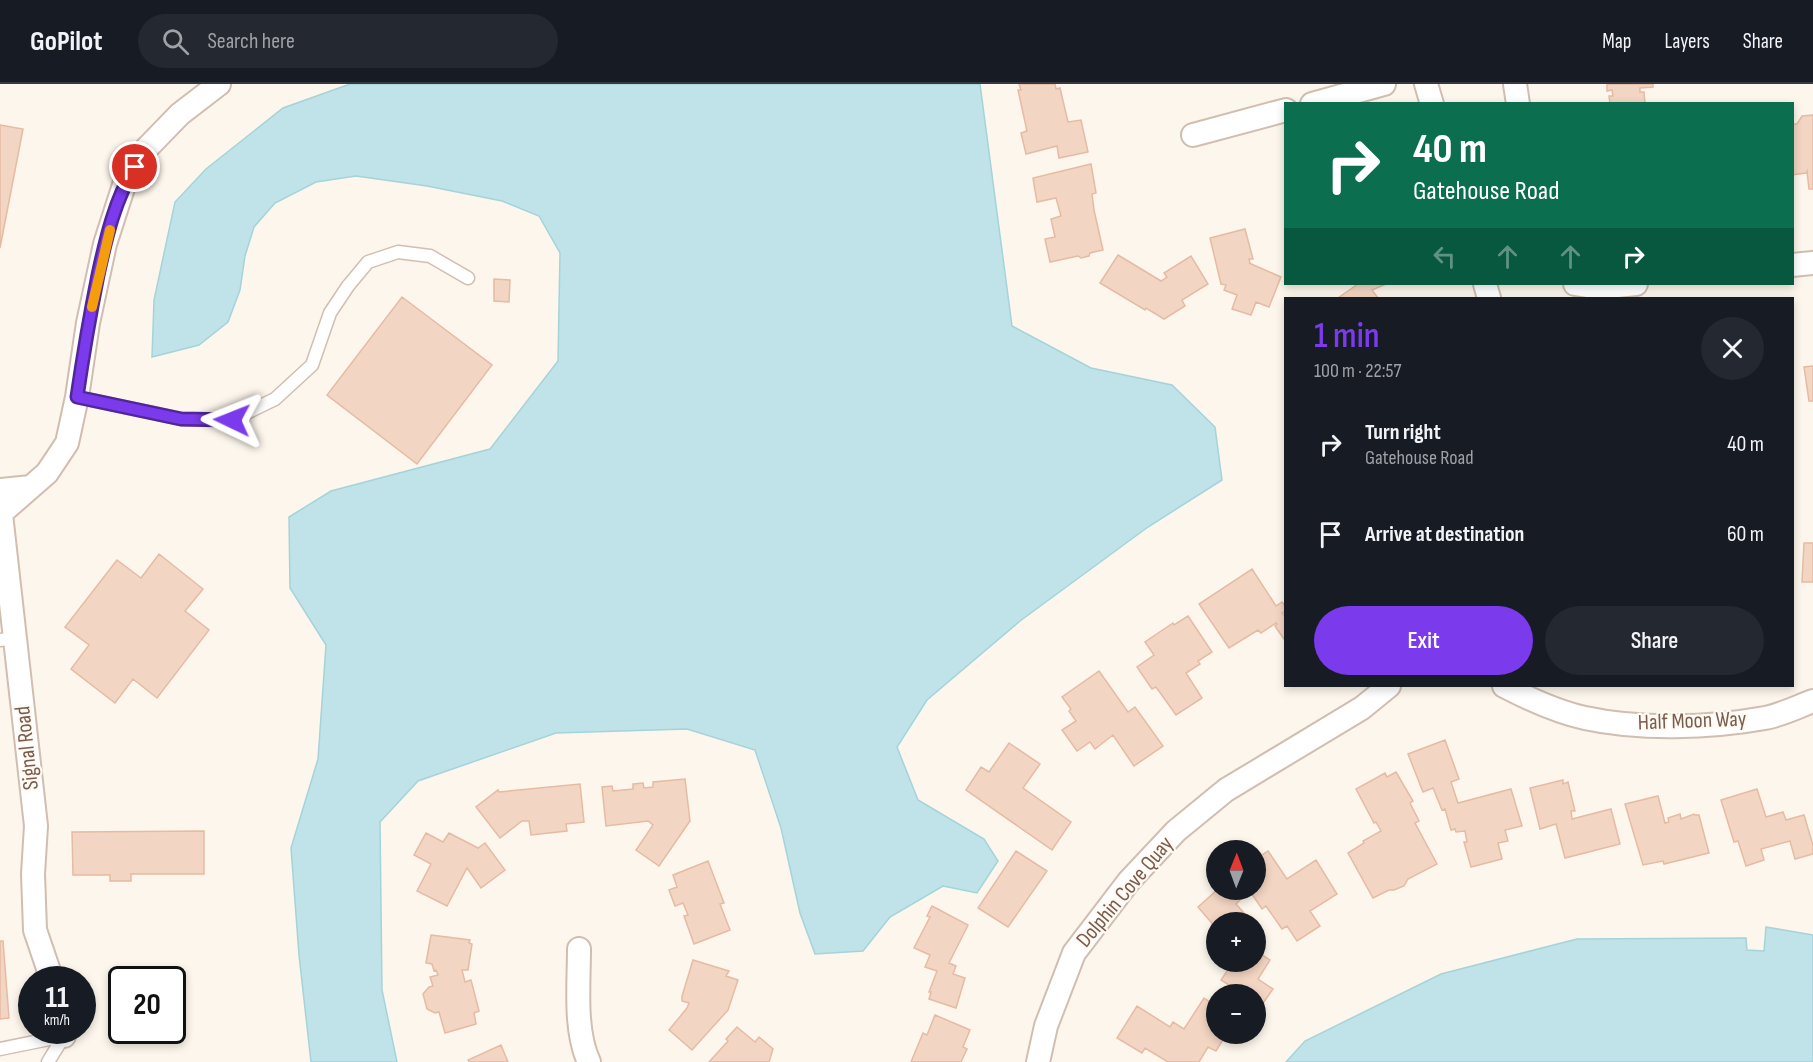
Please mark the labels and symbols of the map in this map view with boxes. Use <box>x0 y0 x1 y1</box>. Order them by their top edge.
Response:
pin <box>109 141 160 192</box>
position arrow <box>200 388 264 452</box>
street label: Signal Road <box>9 705 45 791</box>
street label: Half Moon Way <box>1637 706 1747 736</box>
street label: Dolphin Cove Quay <box>1071 831 1180 953</box>
north arrow <box>1206 840 1266 900</box>
speed limit sign: 20 <box>108 966 186 1044</box>

